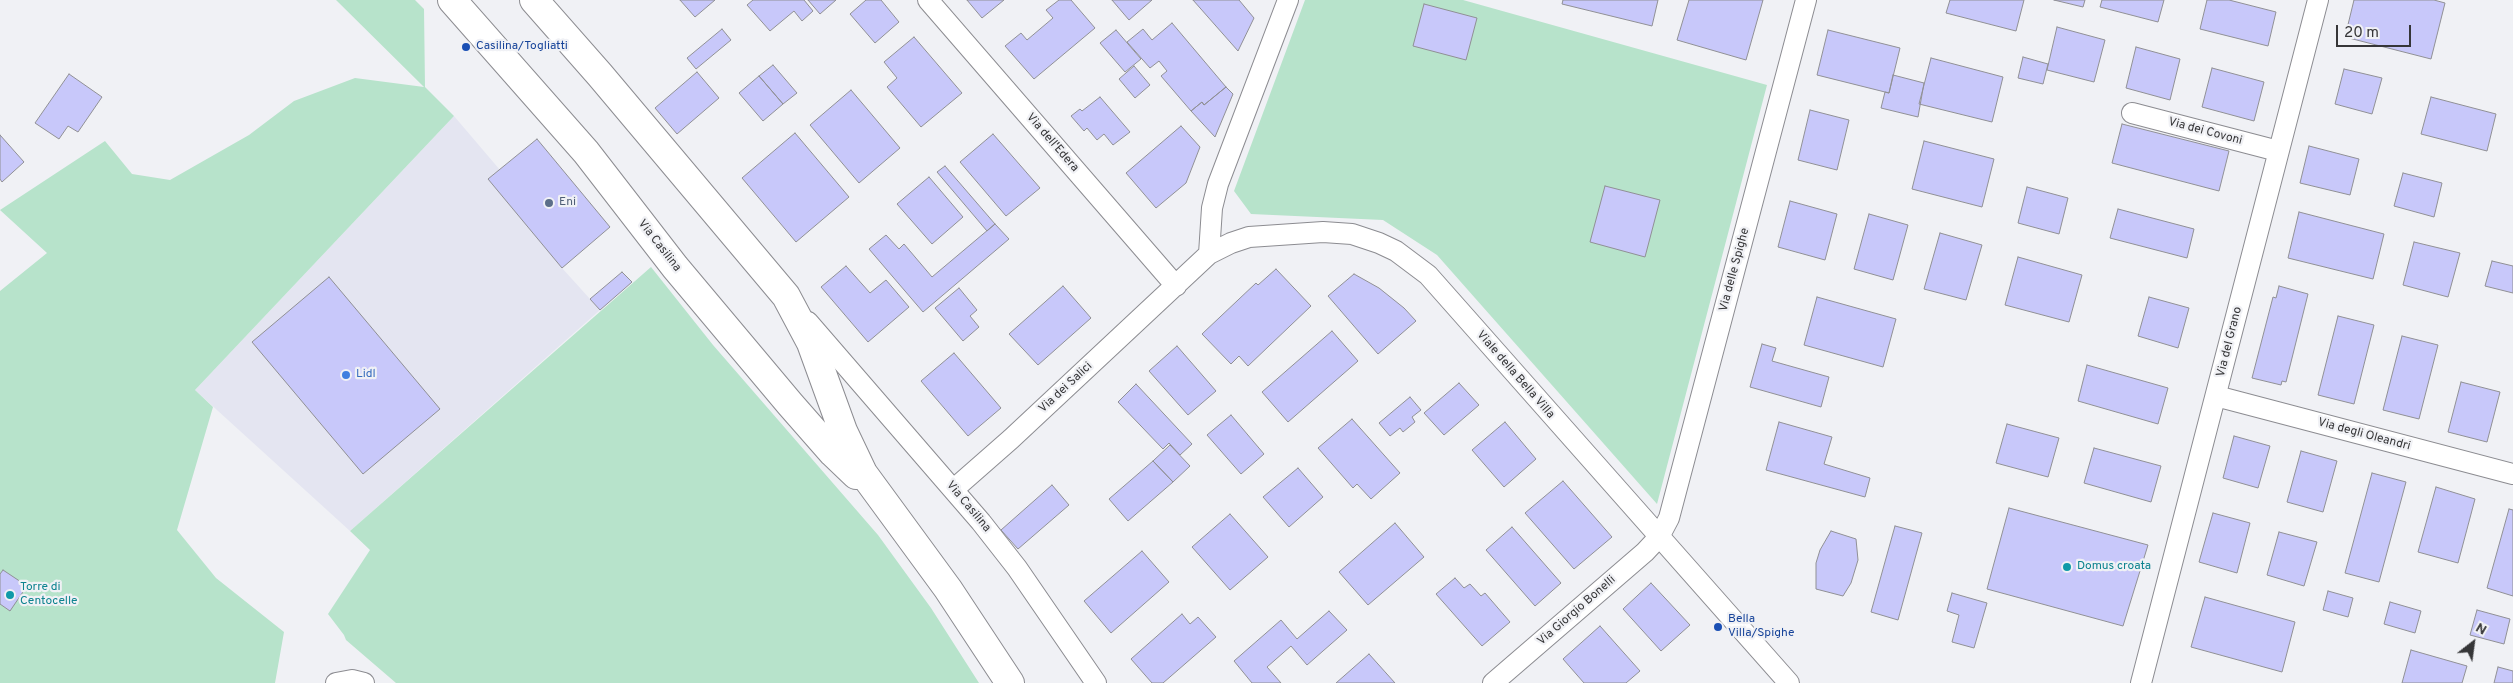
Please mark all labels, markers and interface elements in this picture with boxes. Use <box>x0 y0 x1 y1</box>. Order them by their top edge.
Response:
scale bar <box>2338 15 2413 47</box>
text: 20 m <box>2344 24 2379 43</box>
place label: Casilina/Togliatti <box>476 40 568 54</box>
marker: Casilina/Togliatti <box>460 41 472 53</box>
street label: Via dell'Edera <box>1023 111 1081 175</box>
street label: Via dei Covoni <box>2166 115 2244 149</box>
place label: Eni <box>559 196 576 210</box>
marker: Eni <box>543 197 555 209</box>
street label: Via Casilina <box>634 217 684 275</box>
street label: Via delle Spighe <box>1717 227 1753 313</box>
street label: Via del Grano <box>2214 305 2246 379</box>
street label: Viale della Bella Villa <box>1473 328 1557 422</box>
street label: Via dei Salici <box>1036 360 1096 416</box>
place label: Lidl <box>356 368 376 382</box>
marker: Lidl <box>340 369 352 381</box>
street label: Via degli Oleandri <box>2316 416 2412 454</box>
street label: Via Casilina <box>943 479 993 535</box>
place label: Domus croata <box>2077 560 2151 574</box>
marker: Domus croata <box>2061 561 2073 573</box>
street label: Via Giorgio Bonelli <box>1535 573 1619 649</box>
place label: Torre di Centocelle <box>20 581 78 609</box>
marker: Torre di Centocelle <box>4 589 16 601</box>
place label: Bella Villa/Spighe <box>1728 613 1794 641</box>
north arrow <box>2448 618 2498 668</box>
text: N <box>2472 620 2489 639</box>
marker: Bella Villa/Spighe <box>1712 621 1724 633</box>

